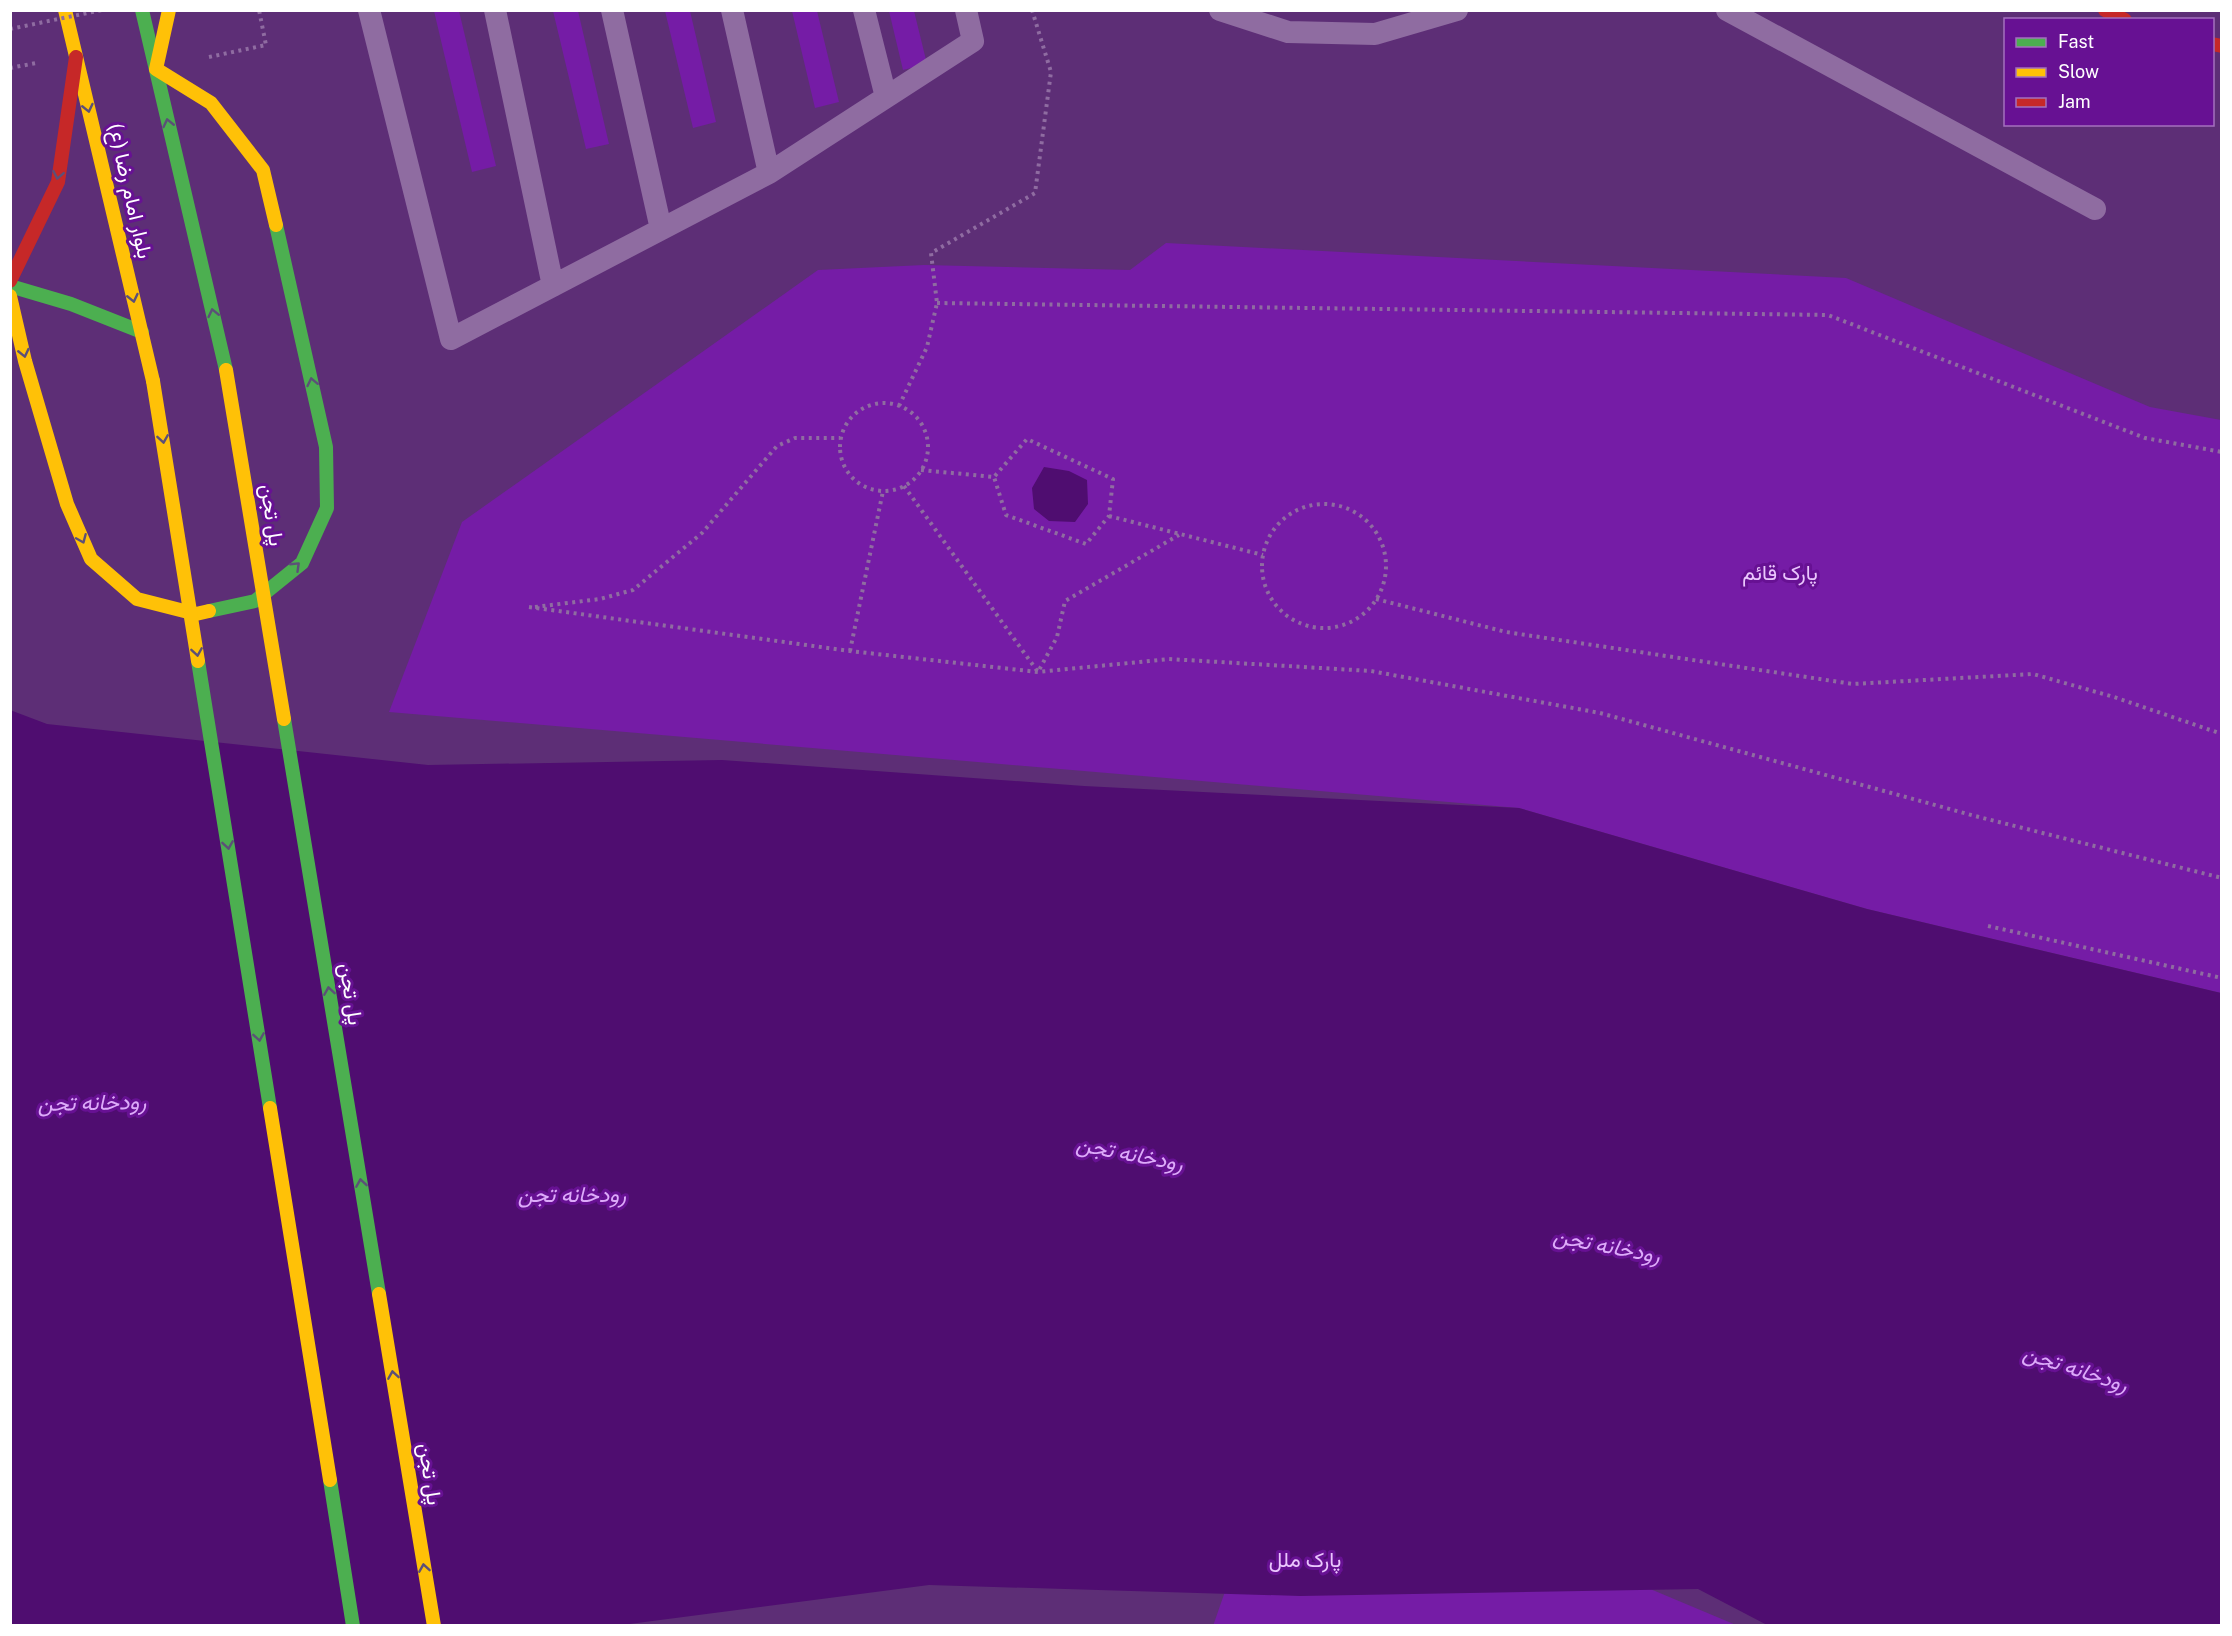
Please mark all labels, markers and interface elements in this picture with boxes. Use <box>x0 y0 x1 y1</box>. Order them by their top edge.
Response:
legend <box>2004 18 2214 126</box>
text: Fast <box>2058 31 2094 52</box>
text: Slow <box>2058 61 2099 82</box>
text: Jam <box>2058 91 2091 112</box>
one-way arrow <box>81 103 94 113</box>
one-way arrow <box>163 118 176 128</box>
street label: بلوار امام رضا (ع) <box>101 121 158 261</box>
one-way arrow <box>52 170 65 180</box>
one-way arrow <box>126 293 139 303</box>
one-way arrow <box>207 308 220 318</box>
one-way arrow <box>16 348 29 358</box>
one-way arrow <box>306 377 319 387</box>
one-way arrow <box>156 434 168 444</box>
street label: پل تجن <box>253 482 290 548</box>
one-way arrow <box>75 532 87 543</box>
park label: پارک قائم <box>1742 560 1818 587</box>
one-way arrow <box>289 563 300 573</box>
one-way arrow <box>190 648 202 657</box>
one-way arrow <box>221 840 233 849</box>
street label: پل تجن <box>332 961 369 1027</box>
one-way arrow <box>323 986 336 996</box>
one-way arrow <box>252 1033 264 1042</box>
water label: رودخانه تجن <box>37 1088 147 1117</box>
water label: رودخانه تجن <box>1074 1130 1186 1177</box>
one-way arrow <box>355 1178 368 1188</box>
water label: رودخانه تجن <box>518 1181 627 1208</box>
water label: رودخانه تجن <box>1551 1222 1663 1269</box>
water label: رودخانه تجن <box>2020 1339 2132 1398</box>
one-way arrow <box>387 1371 399 1380</box>
street label: پل تجن <box>411 1441 448 1507</box>
park label: پارک ملل <box>1269 1547 1341 1574</box>
one-way arrow <box>419 1563 431 1572</box>

